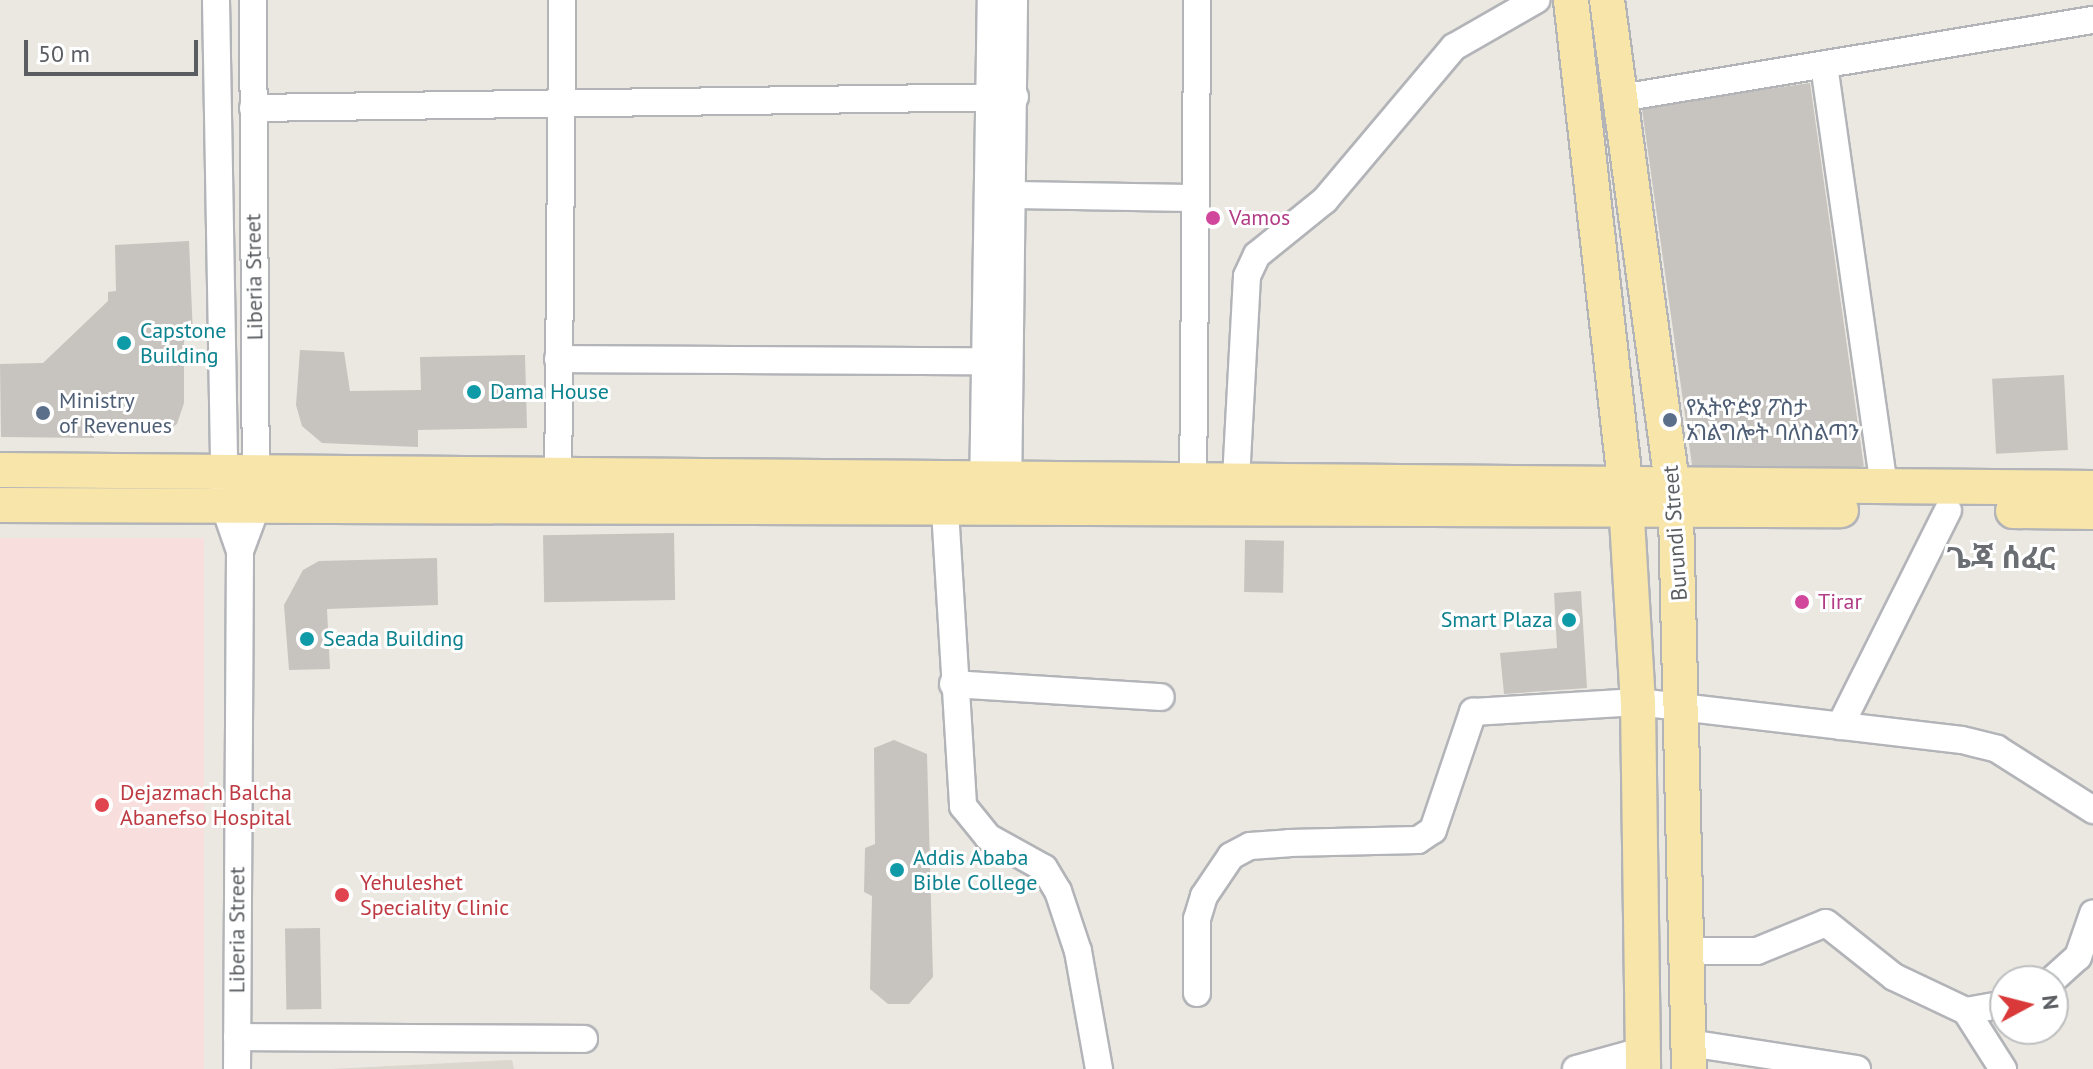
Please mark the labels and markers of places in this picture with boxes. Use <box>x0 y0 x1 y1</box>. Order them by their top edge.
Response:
place label: Vamos <box>1229 205 1290 231</box>
marker: Vamos <box>1204 209 1222 227</box>
place label: Capstone Building <box>140 317 226 368</box>
marker: Capstone Building <box>115 334 133 352</box>
place label: Dama House <box>490 379 609 405</box>
marker: Dama House <box>465 383 483 401</box>
place label: Ministry of Revenues <box>59 387 172 438</box>
place label: የኢትዮዽያ ፖስታ አገልግሎት ባለስልጣን <box>1686 394 1859 446</box>
marker: Ministry of Revenues <box>34 404 52 422</box>
marker: የኢትዮዽያ ፖስታ አገልግሎት ባለስልጣን <box>1661 411 1679 429</box>
place label: Tirar <box>1818 589 1862 615</box>
marker: Tirar <box>1793 593 1811 611</box>
place label: Smart Plaza <box>1441 607 1553 633</box>
marker: Smart Plaza <box>1560 611 1578 629</box>
place label: Seada Building <box>323 626 464 652</box>
marker: Seada Building <box>298 630 316 648</box>
place label: Dejazmach Balcha Abanefso Hospital <box>120 779 292 830</box>
marker: Dejazmach Balcha Abanefso Hospital <box>91 794 113 816</box>
place label: Addis Ababa Bible College <box>913 844 1037 896</box>
marker: Addis Ababa Bible College <box>888 861 906 879</box>
place label: Yehuleshet Speciality Clinic <box>360 869 510 920</box>
marker: Yehuleshet Speciality Clinic <box>331 884 353 906</box>

